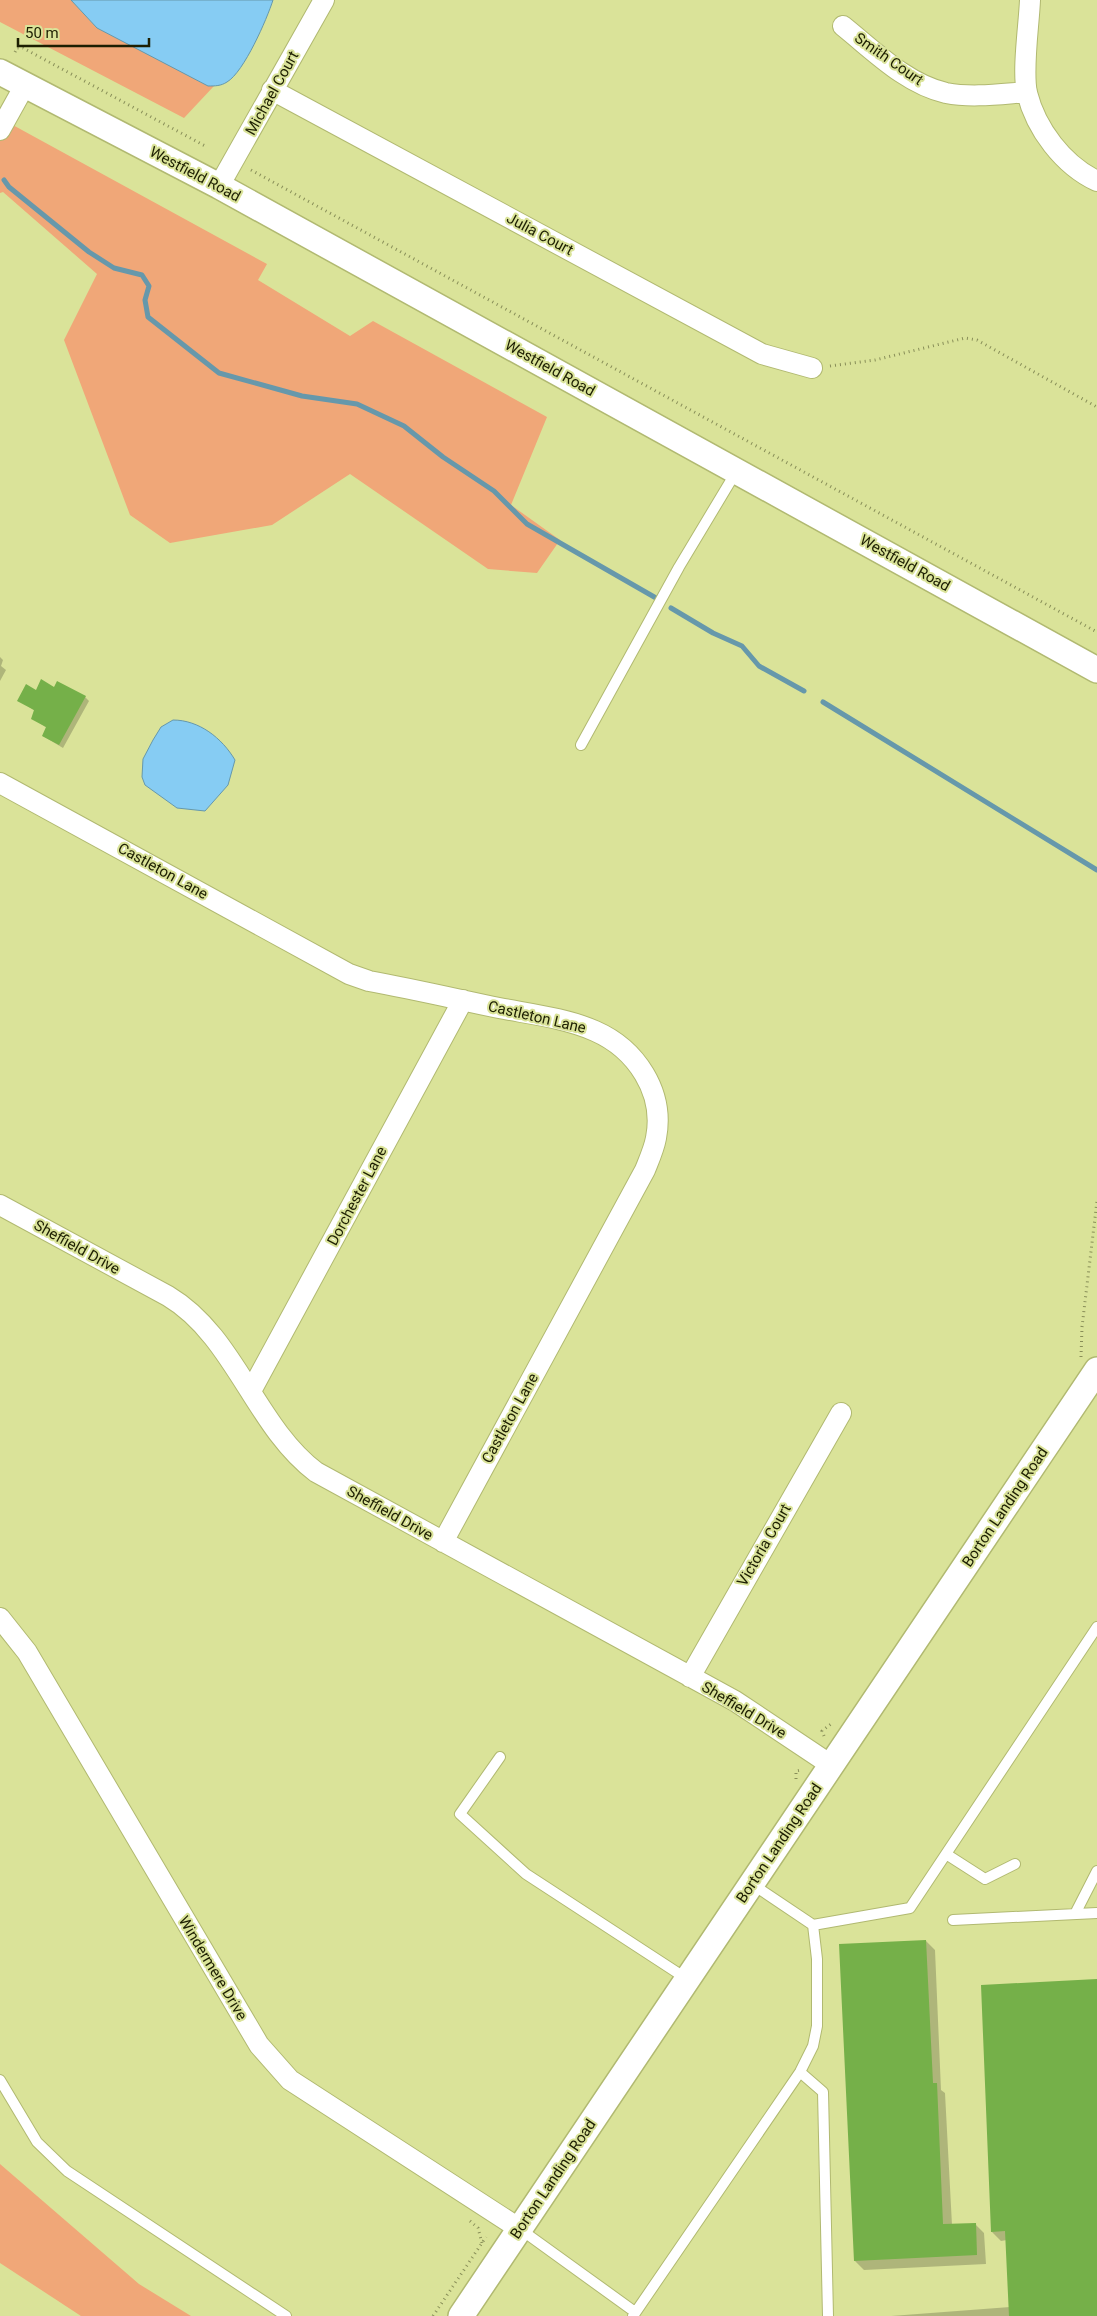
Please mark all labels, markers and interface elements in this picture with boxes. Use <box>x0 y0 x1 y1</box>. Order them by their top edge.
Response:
scale bar <box>18 15 149 47</box>
text: 50 m <box>25 24 59 42</box>
street label: Smith Court <box>851 29 927 89</box>
street label: Michael Court <box>242 48 303 138</box>
street label: Westfield Road <box>147 143 243 205</box>
street label: Julia Court <box>504 209 576 259</box>
street label: Westfield Road <box>502 336 598 400</box>
street label: Westfield Road <box>857 531 953 595</box>
street label: Castleton Lane <box>115 839 211 903</box>
street label: Castleton Lane <box>486 997 588 1037</box>
street label: Dorchester Lane <box>323 1143 391 1248</box>
street label: Sheffield Drive <box>31 1216 123 1278</box>
street label: Castleton Lane <box>478 1370 542 1466</box>
street label: Borton Landing Road <box>958 1444 1052 1570</box>
street label: Sheffield Drive <box>344 1482 436 1544</box>
street label: Victoria Court <box>733 1501 795 1589</box>
street label: Sheffield Drive <box>698 1678 790 1742</box>
street label: Borton Landing Road <box>732 1780 826 1906</box>
street label: Windermere Drive <box>175 1913 251 2023</box>
street label: Borton Landing Road <box>506 2116 600 2242</box>

